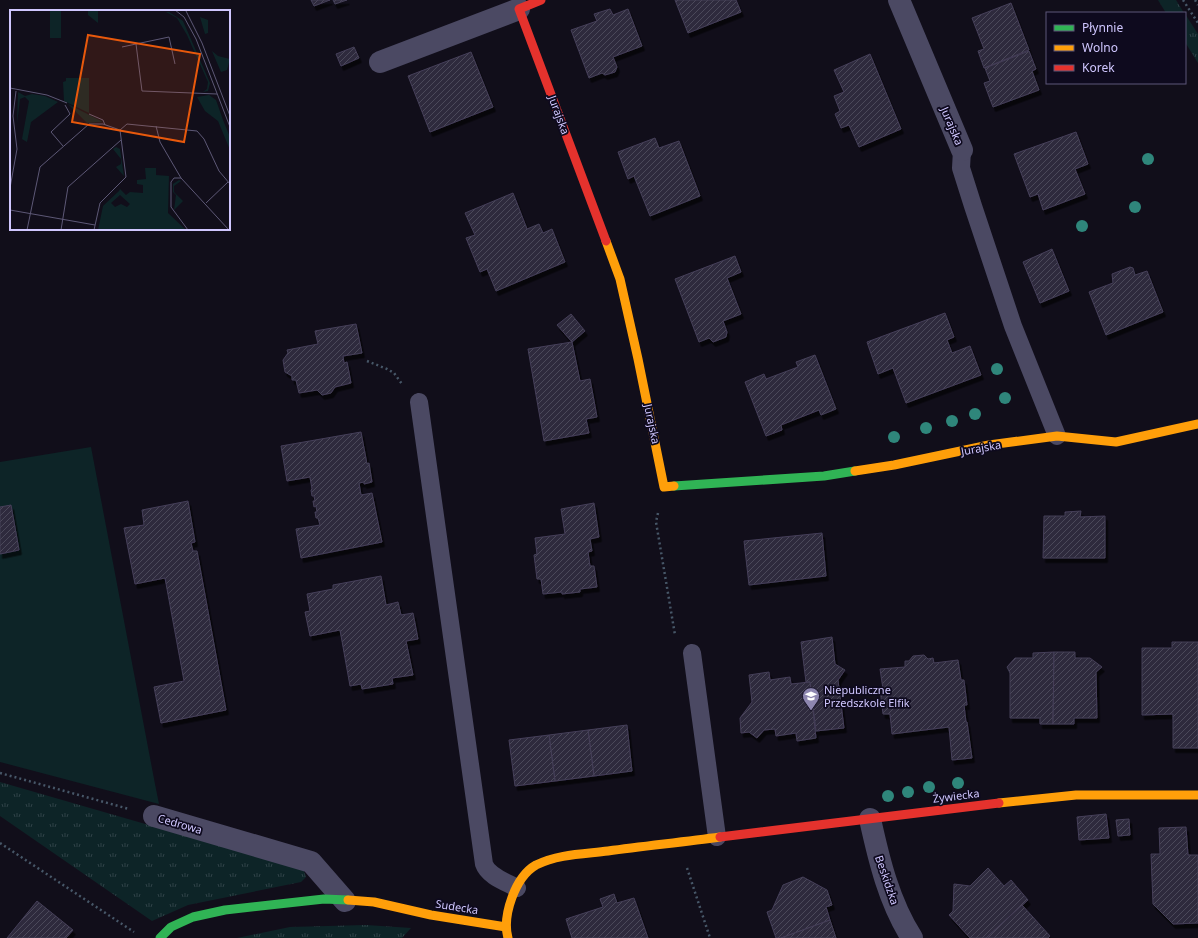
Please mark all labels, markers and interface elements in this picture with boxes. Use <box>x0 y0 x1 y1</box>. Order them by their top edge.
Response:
inset map <box>10 10 230 230</box>
legend <box>1046 12 1186 84</box>
text: Płynnie <box>1082 19 1123 36</box>
text: Wolno <box>1082 39 1118 56</box>
text: Korek <box>1082 59 1115 76</box>
street label: Jurajska <box>545 92 573 136</box>
street label: Jurajska <box>937 103 967 147</box>
street label: Jurajska <box>641 402 664 445</box>
street label: Jurajska <box>959 437 1002 459</box>
place label: Niepubliczne Przedszkole Elfik <box>824 682 910 710</box>
school or university icon: Niepubliczne Przedszkole Elfik <box>801 686 821 711</box>
street label: Żywiecka <box>932 785 980 806</box>
street label: Cedrowa <box>156 810 204 837</box>
street label: Beskidzka <box>872 853 903 907</box>
street label: Sudecka <box>435 896 480 917</box>

